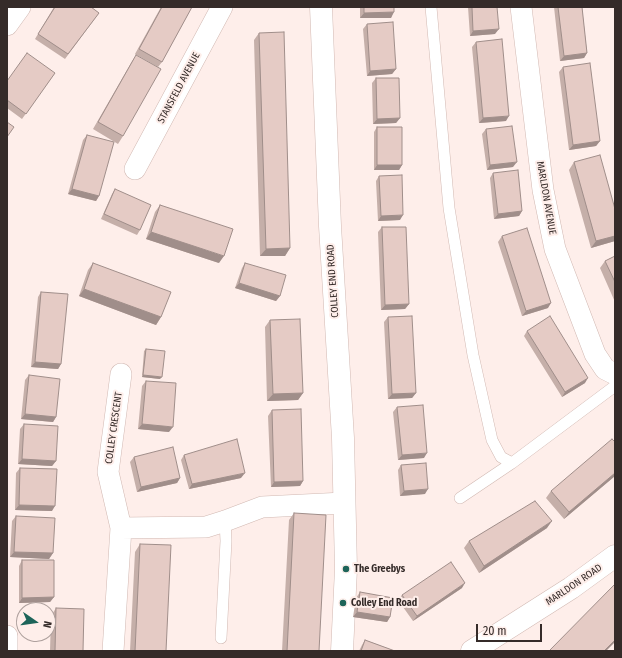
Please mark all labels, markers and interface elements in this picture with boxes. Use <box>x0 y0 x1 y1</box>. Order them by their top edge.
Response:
street label: STANSFELD AVENUE <box>155 51 203 125</box>
street label: MARLDON AVENUE <box>534 160 558 236</box>
street label: COLLEY END ROAD <box>324 244 342 318</box>
street label: COLLEY CRESCENT <box>103 391 125 465</box>
street label: MARLDON ROAD <box>544 562 604 608</box>
place label: The Greebys <box>354 563 405 575</box>
marker: The Greebys <box>341 564 351 574</box>
place label: Colley End Road <box>351 597 417 609</box>
marker: Colley End Road <box>338 598 348 608</box>
north arrow <box>16 602 56 642</box>
scale bar <box>478 616 544 642</box>
text: N <box>40 620 54 629</box>
text: 20 m <box>483 624 507 638</box>

